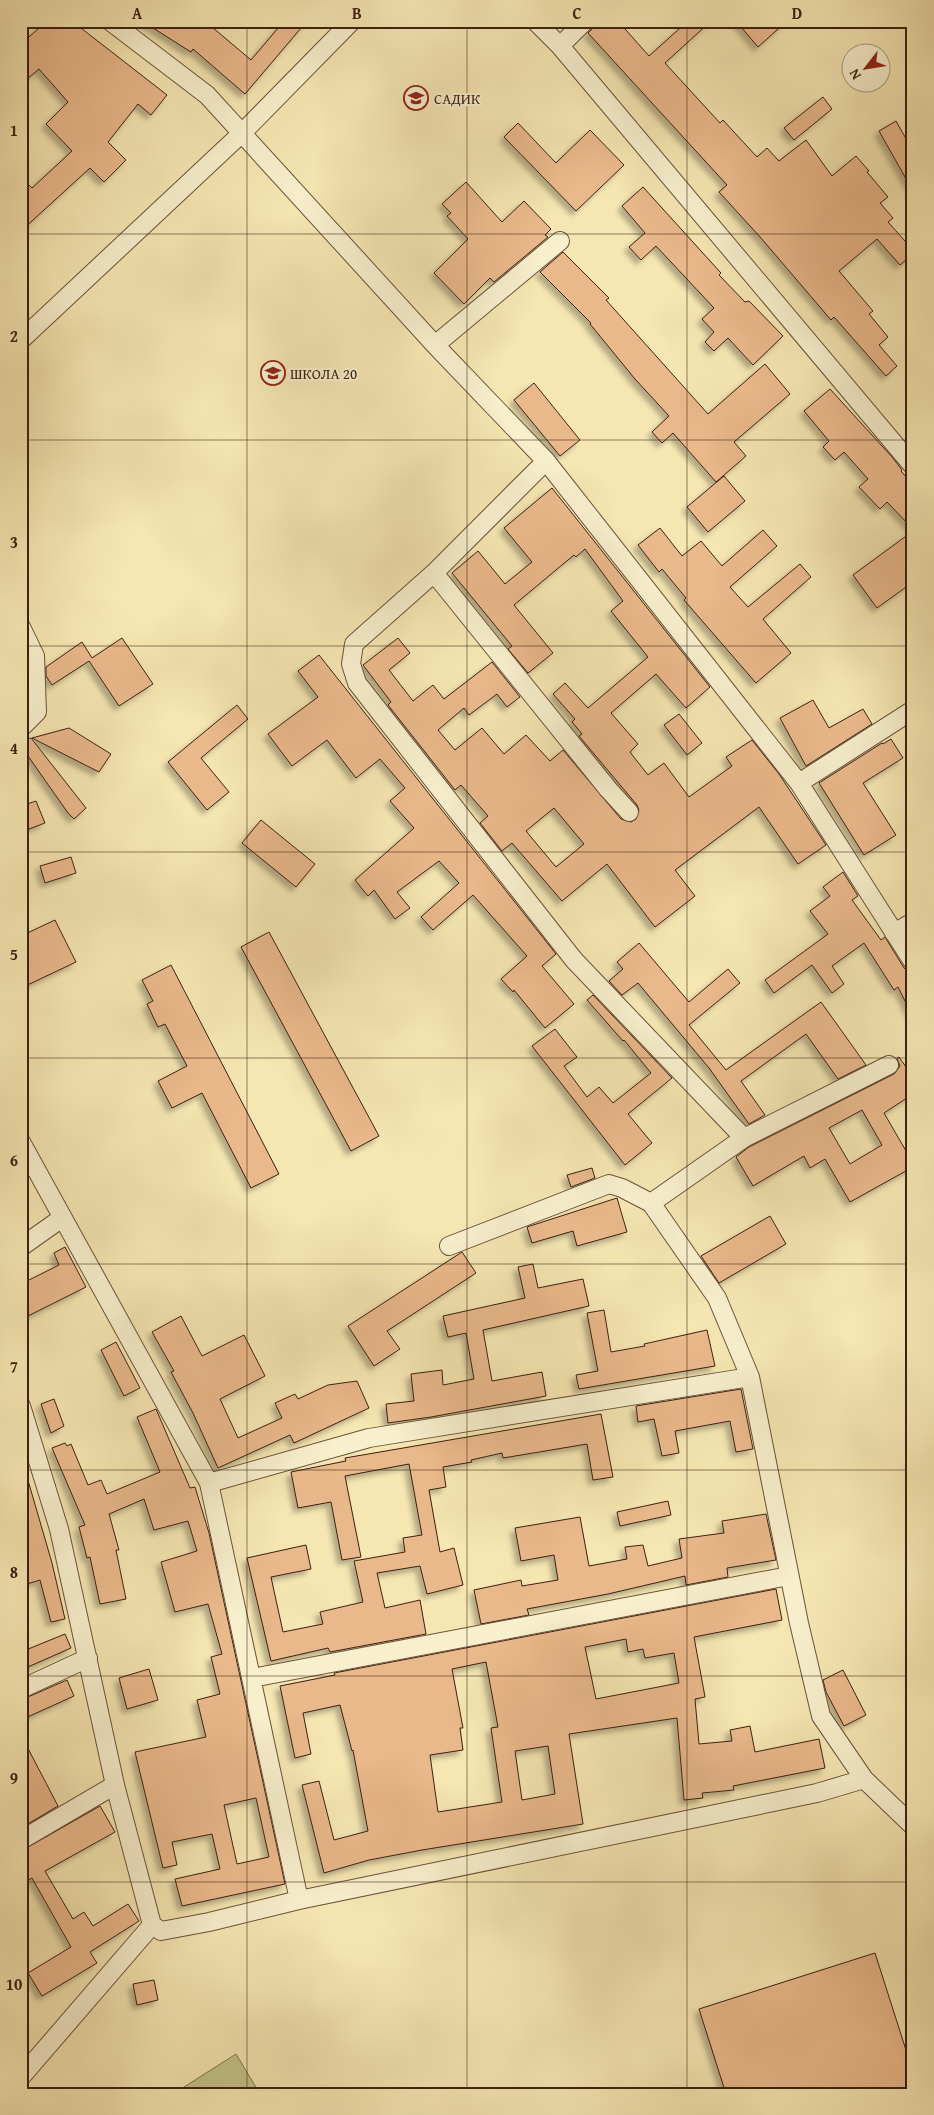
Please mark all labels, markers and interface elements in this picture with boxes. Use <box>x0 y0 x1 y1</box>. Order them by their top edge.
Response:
text: A <box>132 1 143 25</box>
text: B <box>352 1 362 25</box>
text: C <box>572 1 582 25</box>
text: D <box>792 1 802 25</box>
north arrow <box>842 42 892 92</box>
text: N <box>844 65 866 84</box>
school or university icon: САДИК <box>403 85 429 111</box>
place label: САДИК <box>434 88 481 109</box>
text: 1 <box>10 118 18 142</box>
text: 2 <box>10 324 18 348</box>
school or university icon: ШКОЛА 20 <box>260 360 286 386</box>
place label: ШКОЛА 20 <box>290 363 357 384</box>
text: 3 <box>10 530 18 554</box>
text: 4 <box>10 736 18 760</box>
text: 5 <box>10 942 18 966</box>
text: 6 <box>10 1148 18 1172</box>
text: 7 <box>10 1354 18 1378</box>
text: 8 <box>10 1560 18 1584</box>
text: 9 <box>10 1766 18 1790</box>
text: 10 <box>6 1972 22 1996</box>

